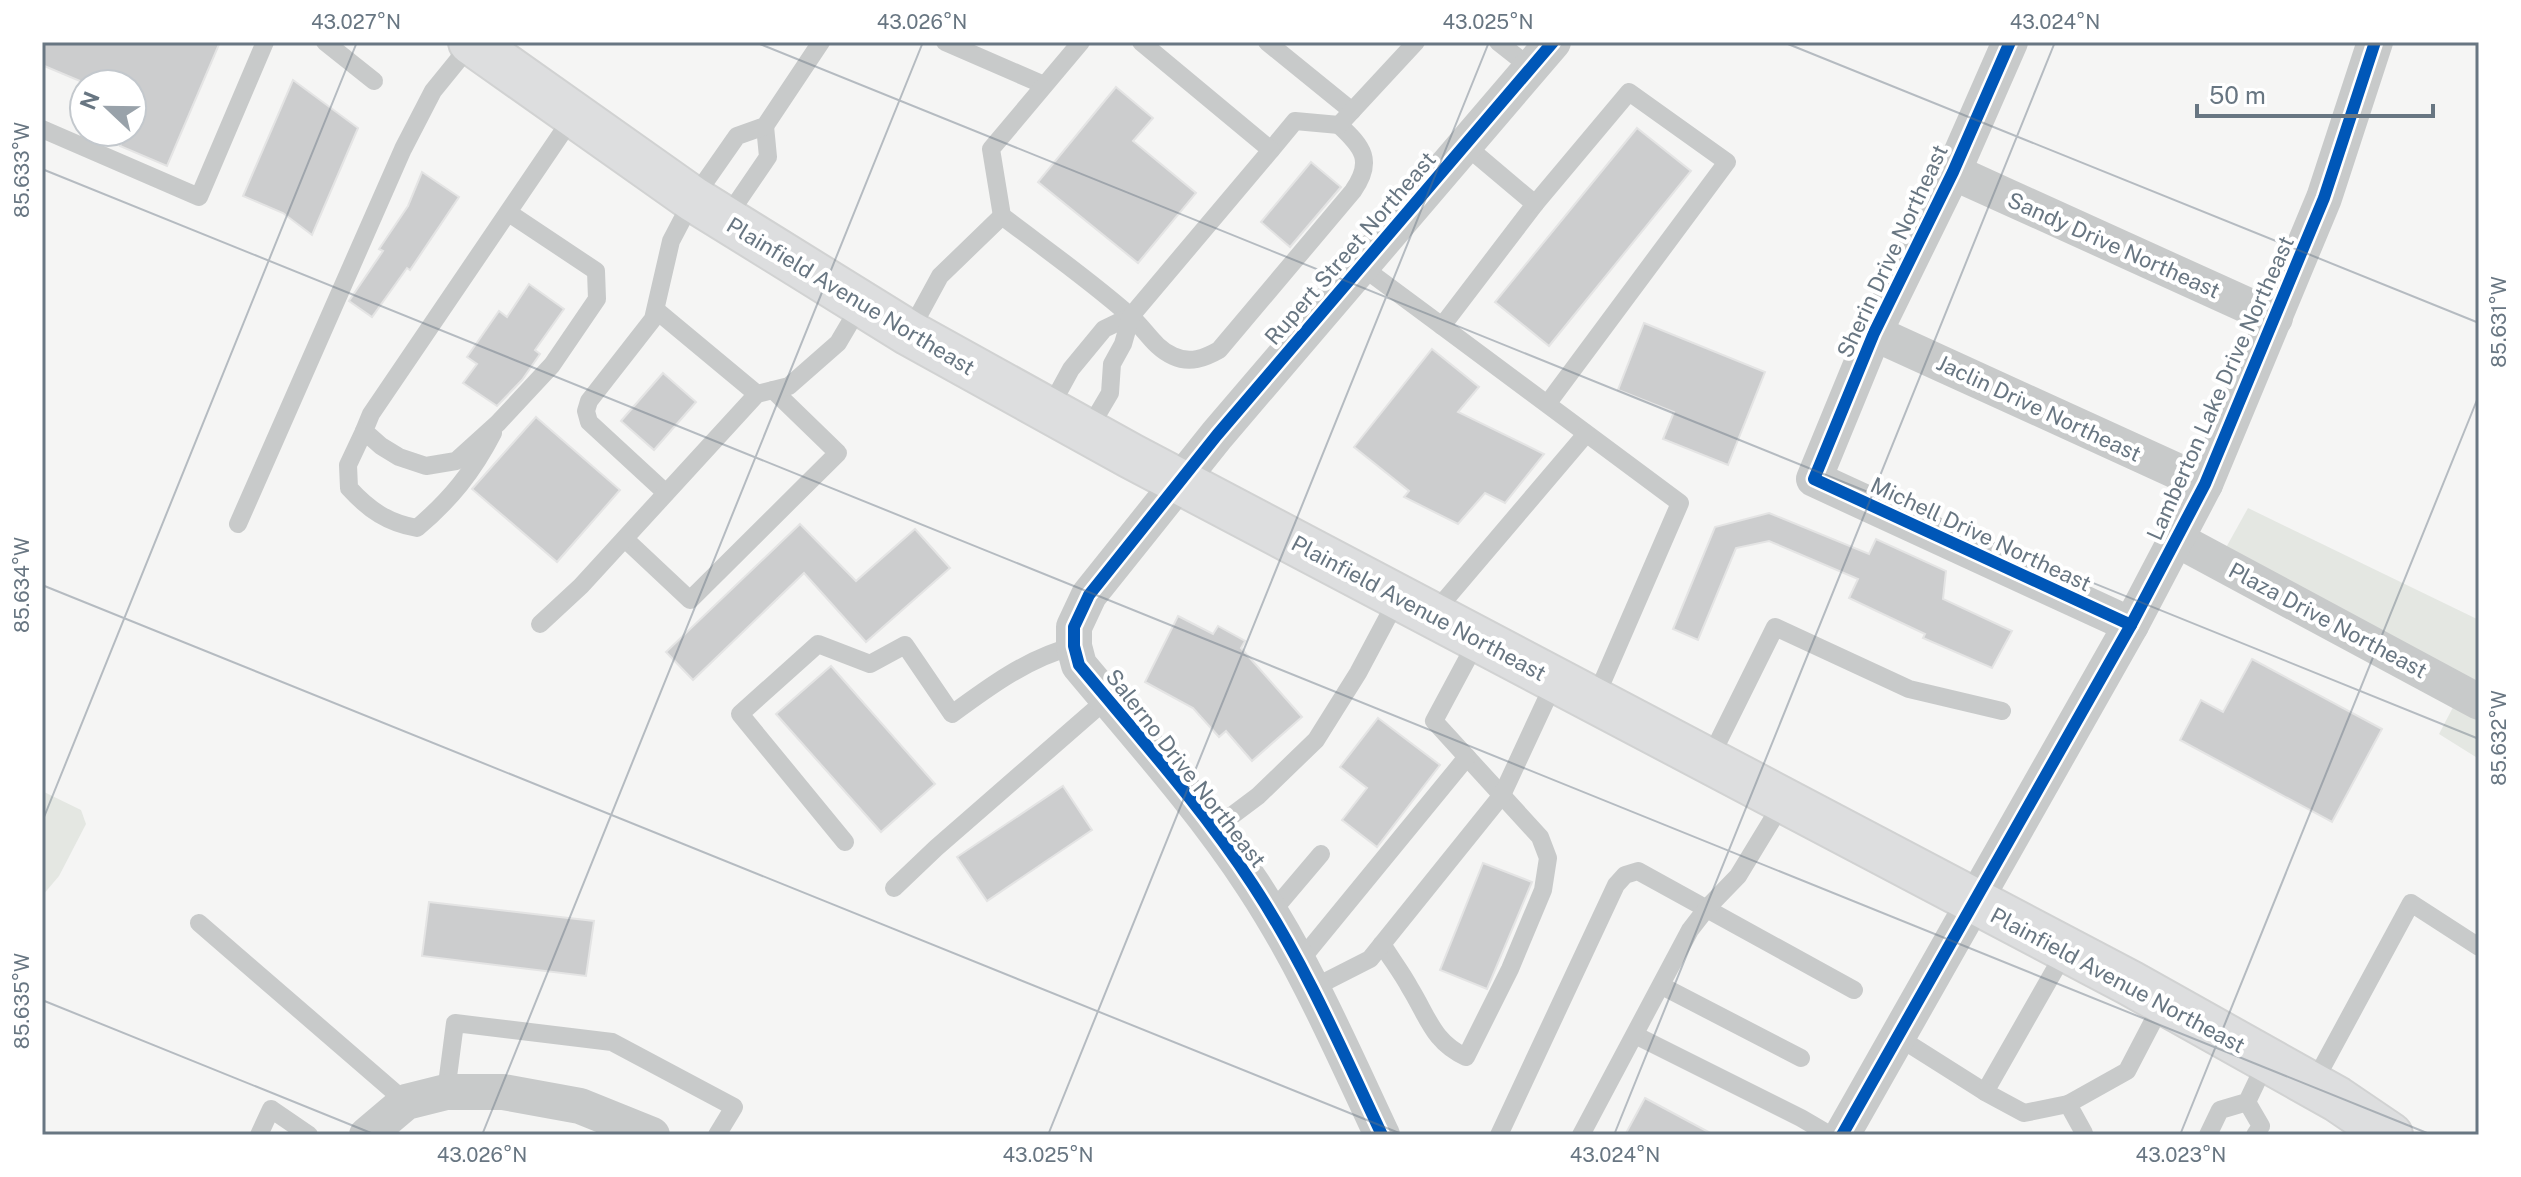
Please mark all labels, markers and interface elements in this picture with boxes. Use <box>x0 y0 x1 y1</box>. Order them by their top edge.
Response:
text: 43.027°N <box>311 10 401 34</box>
text: 43.026°N <box>877 10 967 34</box>
text: 43.025°N <box>1443 10 1533 34</box>
text: 43.024°N <box>2010 10 2100 34</box>
north arrow <box>68 68 148 148</box>
scale bar <box>2197 68 2433 118</box>
text: 50 m <box>2209 81 2266 109</box>
text: N <box>74 88 105 113</box>
text: 85.633°W <box>10 122 34 218</box>
street label: Sherin Drive Northeast <box>1831 140 1953 362</box>
street label: Rupert Street Northeast <box>1259 146 1441 350</box>
street label: Sandy Drive Northeast <box>2004 186 2224 304</box>
street label: Plainfield Avenue Northeast <box>722 212 980 380</box>
street label: Lamberton Lake Drive Northeast <box>2141 232 2299 544</box>
text: 85.631°W <box>2487 276 2511 368</box>
street label: Jaclin Drive Northeast <box>1933 349 2145 467</box>
street label: Michell Drive Northeast <box>1867 471 2095 597</box>
street label: Plainfield Avenue Northeast <box>1287 530 1551 686</box>
text: 85.634°W <box>10 537 34 633</box>
street label: Plaza Drive Northeast <box>2224 557 2432 683</box>
street label: Salerno Drive Northeast <box>1101 664 1271 872</box>
text: 85.632°W <box>2487 690 2511 786</box>
street label: Plainfield Avenue Northeast <box>1986 902 2250 1058</box>
text: 85.635°W <box>10 953 34 1049</box>
text: 43.026°N <box>437 1143 527 1167</box>
text: 43.025°N <box>1003 1143 1093 1167</box>
text: 43.024°N <box>1570 1143 1660 1167</box>
text: 43.023°N <box>2136 1143 2226 1167</box>

